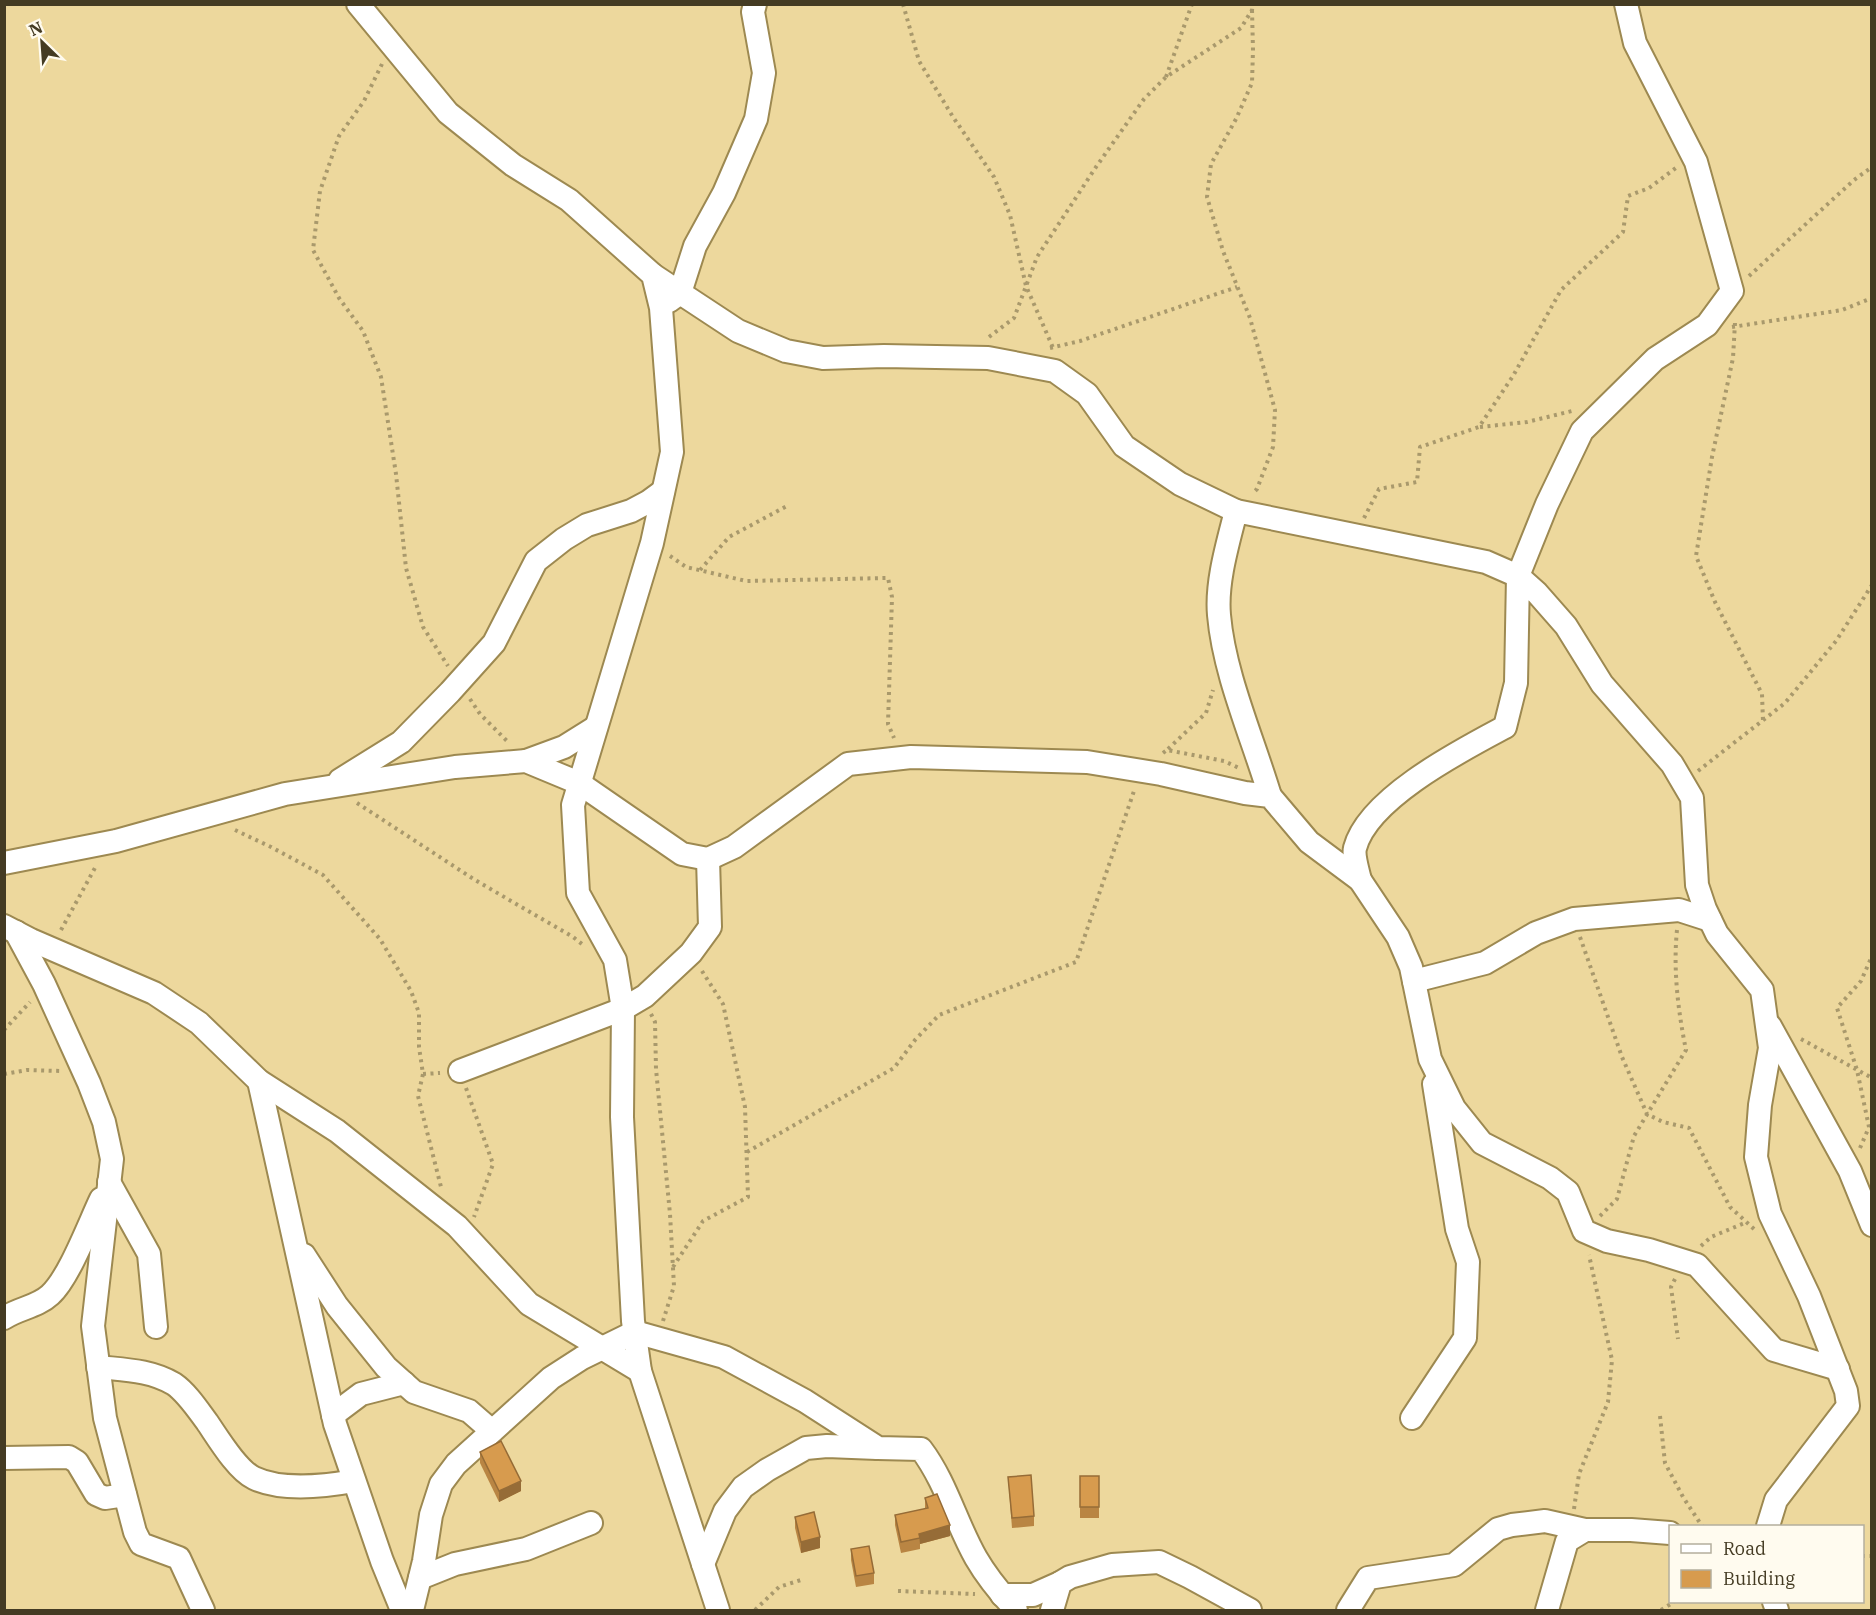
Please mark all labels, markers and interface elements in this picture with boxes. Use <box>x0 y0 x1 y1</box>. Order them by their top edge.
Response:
north arrow <box>12 12 72 72</box>
text: N <box>26 17 46 40</box>
legend <box>1669 1525 1864 1603</box>
text: Road <box>1723 1537 1766 1560</box>
text: Building <box>1723 1567 1795 1590</box>

